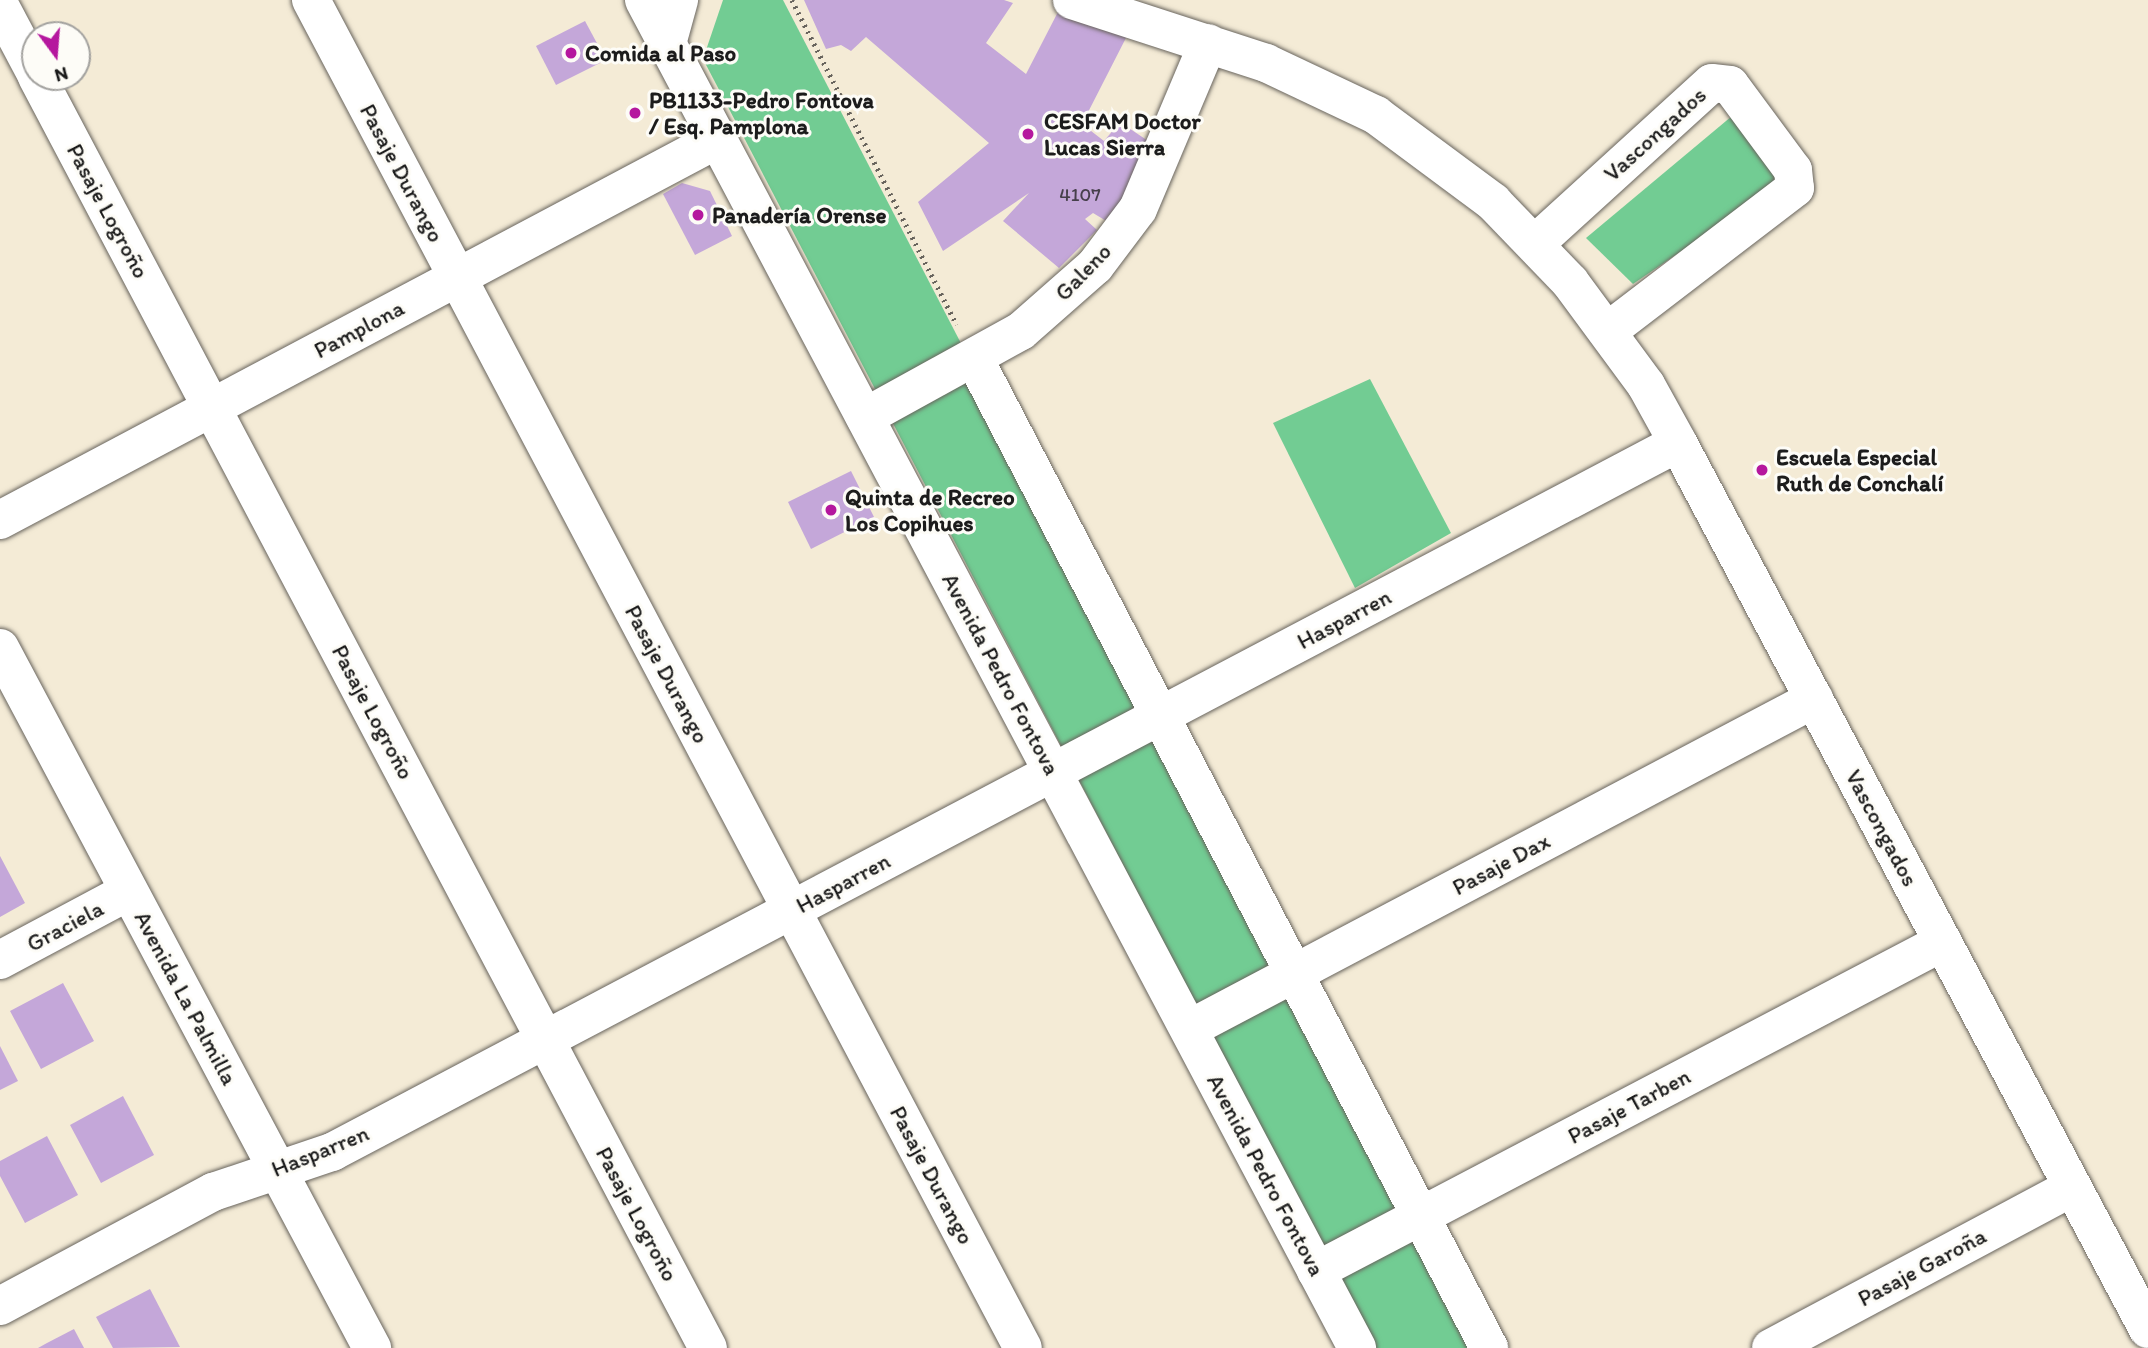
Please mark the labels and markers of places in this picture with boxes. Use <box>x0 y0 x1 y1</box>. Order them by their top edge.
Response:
place label: Comida al Paso <box>585 39 736 67</box>
marker: Comida al Paso <box>563 45 579 61</box>
place label: PB1133-Pedro Fontova / Esq. Pamplona <box>649 86 874 140</box>
marker: PB1133-Pedro Fontova / Esq. Pamplona <box>627 105 643 121</box>
place label: CESFAM Doctor Lucas Sierra <box>1044 107 1201 161</box>
marker: CESFAM Doctor Lucas Sierra <box>1018 124 1038 144</box>
place label: Panadería Orense <box>712 201 887 229</box>
marker: Panadería Orense <box>690 207 706 223</box>
place label: Escuela Especial Ruth de Conchalí <box>1776 443 1943 497</box>
marker: Escuela Especial Ruth de Conchalí <box>1754 462 1770 478</box>
place label: Quinta de Recreo Los Copihues <box>845 483 1015 537</box>
marker: Quinta de Recreo Los Copihues <box>823 502 839 518</box>

